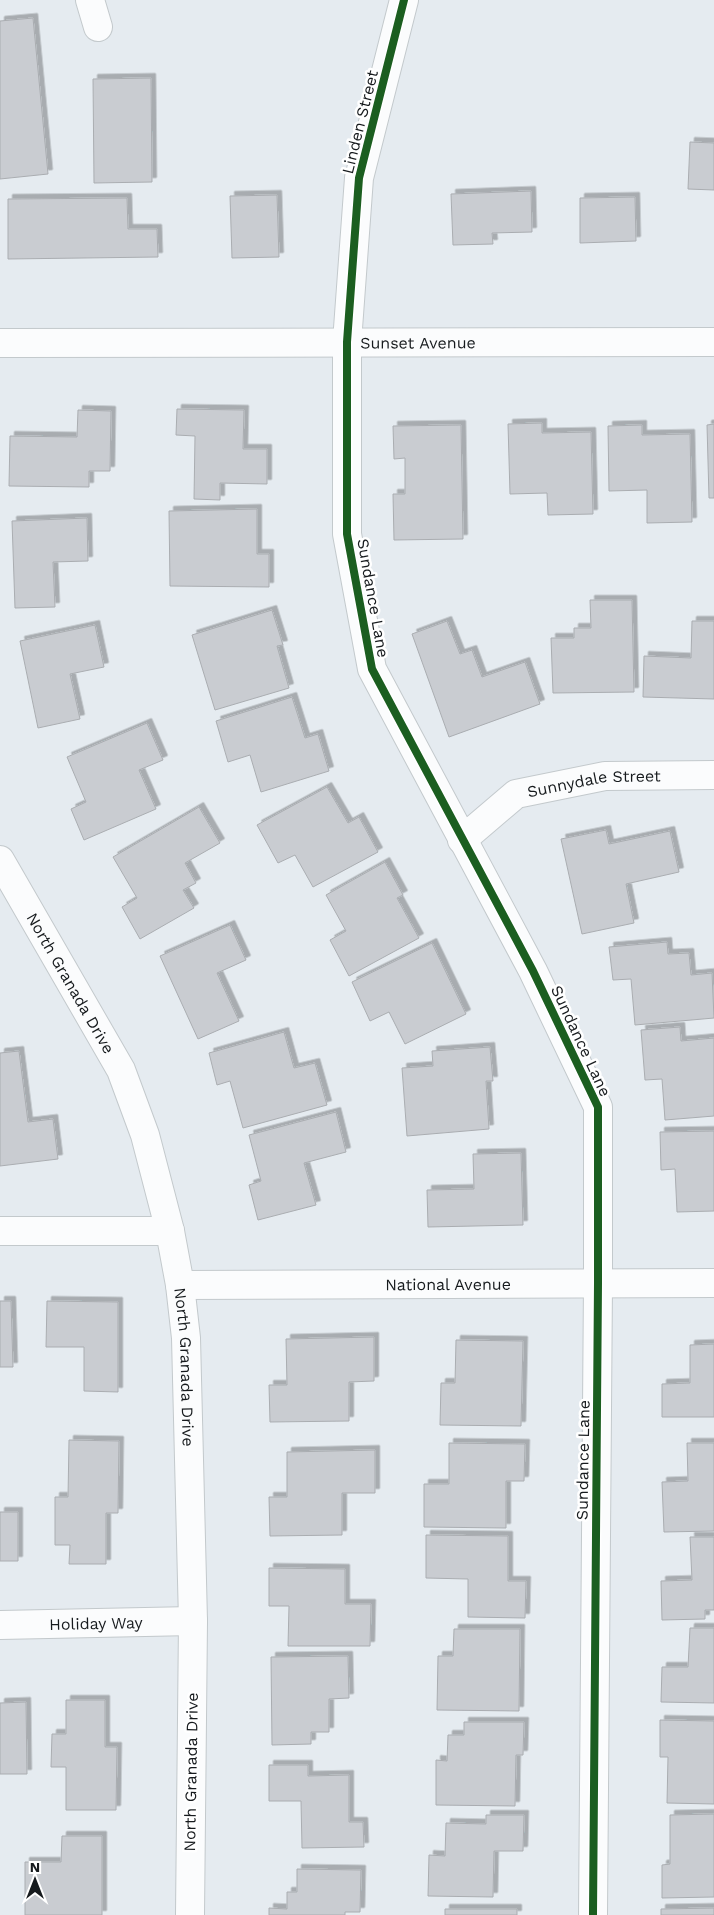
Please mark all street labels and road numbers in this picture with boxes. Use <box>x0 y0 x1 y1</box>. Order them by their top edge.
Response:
street label: Linden Street <box>338 68 382 176</box>
street label: Sunset Avenue <box>360 333 476 352</box>
street label: Sundance Lane <box>353 537 393 659</box>
street label: Sunnydale Street <box>526 766 661 801</box>
street label: North Granada Drive <box>23 909 119 1057</box>
street label: Sundance Lane <box>547 982 615 1100</box>
street label: National Avenue <box>385 1274 511 1294</box>
street label: North Granada Drive <box>171 1286 198 1447</box>
street label: Sundance Lane <box>572 1400 594 1520</box>
street label: Holiday Way <box>49 1613 144 1633</box>
street label: North Granada Drive <box>180 1692 202 1852</box>

